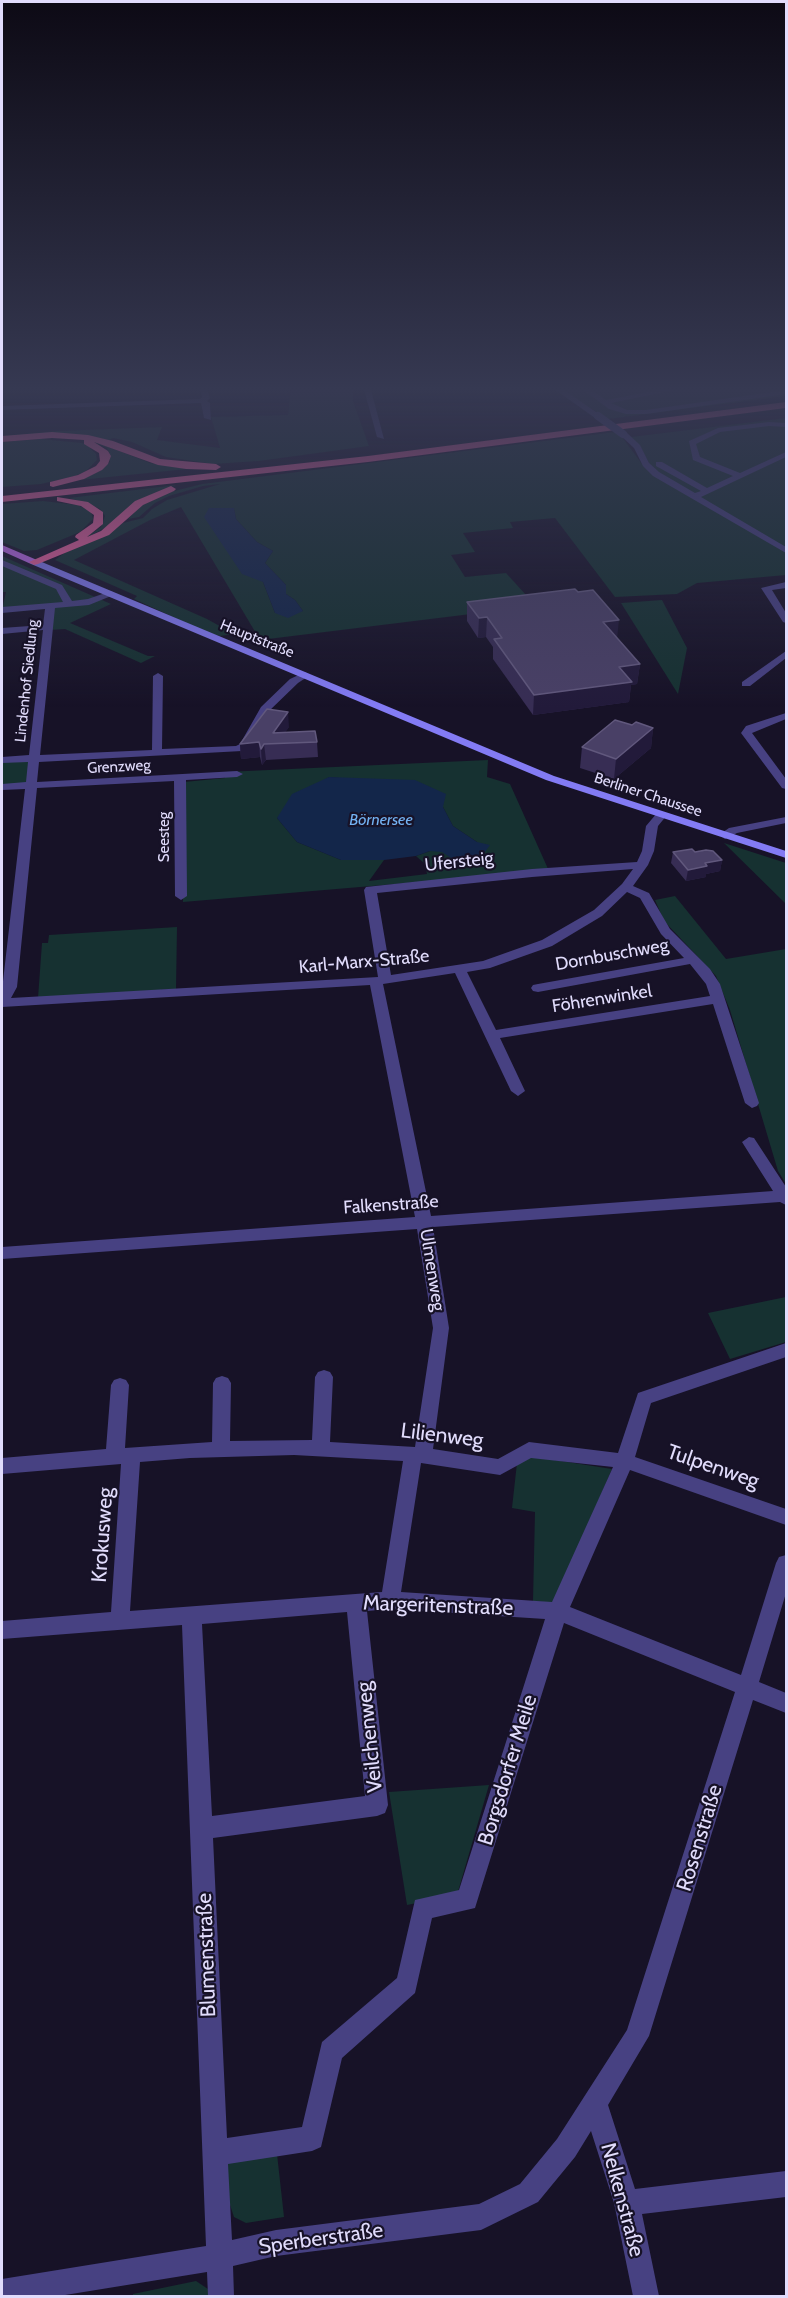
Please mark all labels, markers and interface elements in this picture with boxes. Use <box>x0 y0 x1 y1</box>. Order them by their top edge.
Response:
street label: Hauptstraße <box>217 616 297 662</box>
street label: Lindenhof Siedlung <box>12 619 42 743</box>
street label: Grenzweg <box>87 756 151 778</box>
street label: Berliner Chaussee <box>592 769 704 821</box>
water label: Börnersee <box>349 810 413 830</box>
street label: Seesteg <box>156 812 174 862</box>
street label: Ufersteig <box>424 848 494 876</box>
street label: Dornbuschweg <box>554 934 670 976</box>
street label: Karl-Marx-Straße <box>298 946 430 978</box>
street label: Föhrenwinkel <box>550 980 654 1018</box>
street label: Falkenstraße <box>343 1191 439 1219</box>
street label: Ulmenweg <box>415 1227 449 1313</box>
street label: Lilienweg <box>399 1418 485 1454</box>
street label: Tulpenweg <box>664 1440 762 1494</box>
street label: Krokusweg <box>87 1487 119 1583</box>
street label: Margeritenstraße <box>362 1591 514 1621</box>
street label: Veilchenweg <box>352 1680 388 1794</box>
street label: Borgsdorfer Meile <box>473 1692 543 1848</box>
street label: Rosenstraße <box>672 1782 728 1894</box>
street label: Blumenstraße <box>192 1892 222 2018</box>
street label: Nelkenstraße <box>595 2140 649 2260</box>
street label: Sperberstraße <box>257 2218 385 2260</box>

